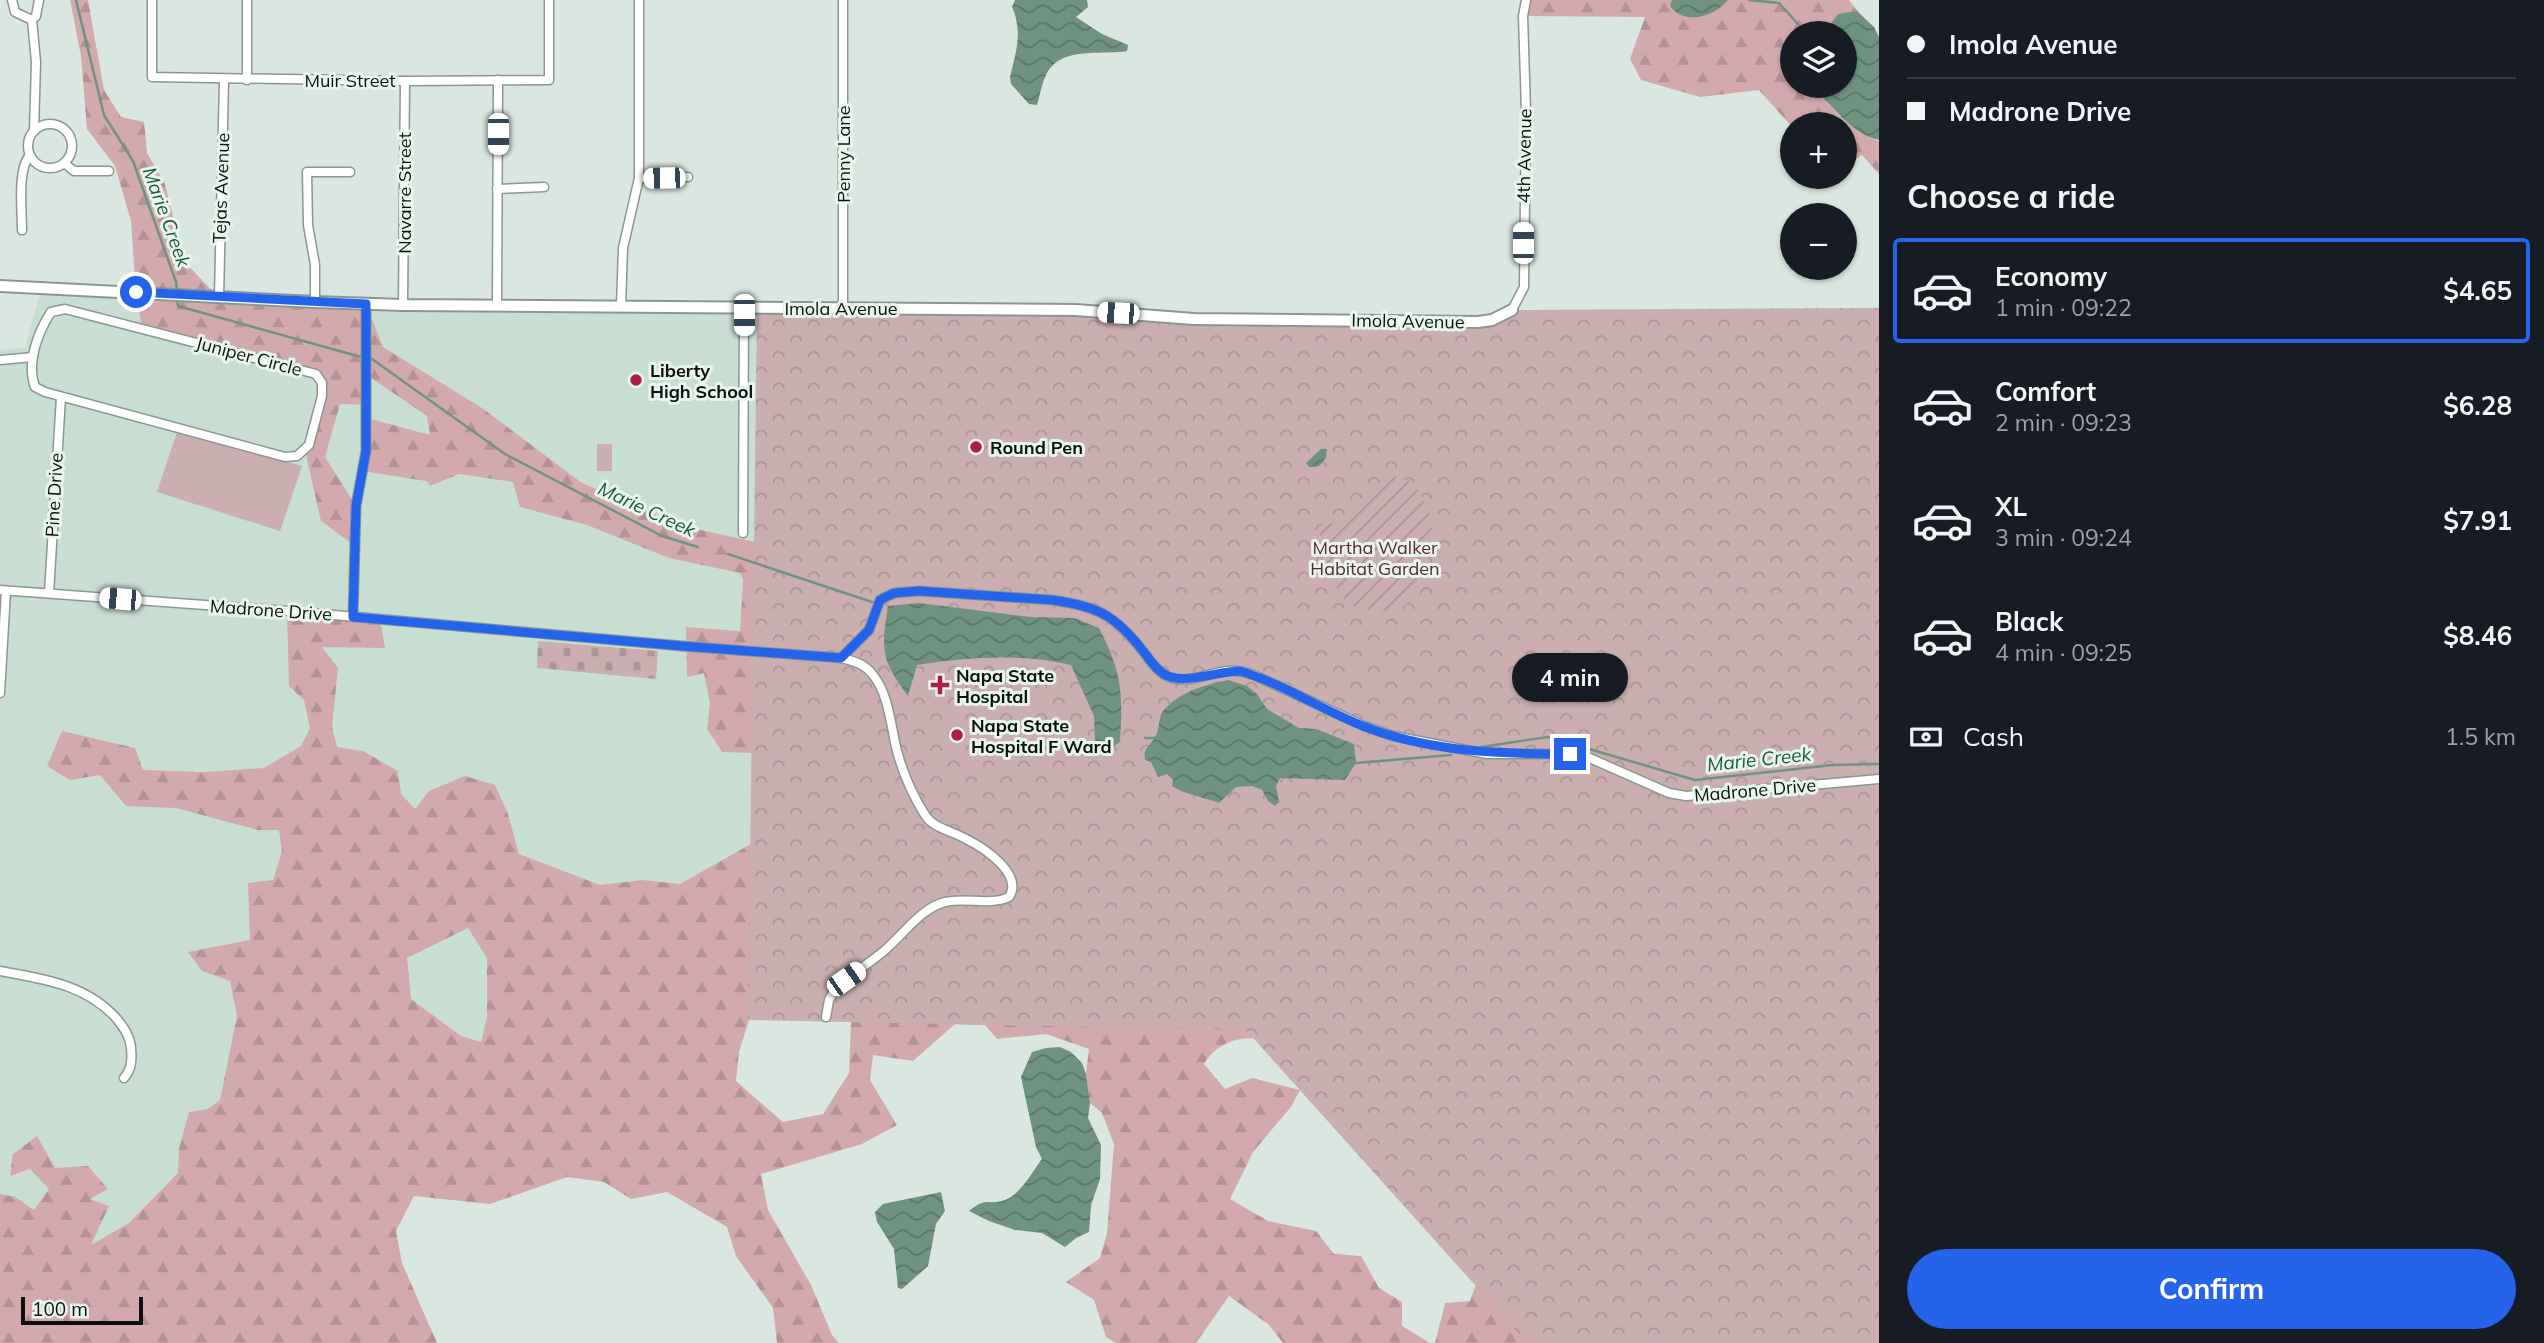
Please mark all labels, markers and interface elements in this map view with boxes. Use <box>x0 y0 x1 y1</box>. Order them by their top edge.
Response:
map controls <box>1780 21 1857 280</box>
button: layers <box>1780 21 1857 98</box>
text: Imola Avenue <box>1949 28 2118 61</box>
street label: Muir Street <box>304 69 396 92</box>
text: Madrone Drive <box>1949 95 2131 128</box>
street label: Penny Lane <box>832 105 855 203</box>
street label: 4th Avenue <box>1512 108 1536 204</box>
button: + <box>1780 112 1857 189</box>
car <box>488 113 509 155</box>
street label: Tejas Avenue <box>208 132 234 244</box>
street label: Navarre Street <box>393 132 416 254</box>
water label: Marie Creek <box>138 164 197 271</box>
car <box>643 167 686 189</box>
text: Choose a ride <box>1907 176 2115 216</box>
button: − <box>1780 203 1857 280</box>
car <box>1513 222 1534 264</box>
icon: car <box>1911 259 1974 322</box>
text: Economy <box>1995 260 2107 293</box>
text: $4.65 <box>2443 274 2512 307</box>
route start <box>120 276 152 308</box>
text: 1 min · 09:22 <box>1995 293 2132 322</box>
car <box>734 294 755 336</box>
street label: Imola Avenue <box>784 297 898 320</box>
car <box>1097 301 1140 325</box>
street label: Imola Avenue <box>1351 309 1465 333</box>
street label: Juniper Circle <box>193 331 305 381</box>
place label: Liberty High School <box>650 359 753 403</box>
marker: Liberty High School <box>628 372 644 388</box>
icon: car <box>1911 374 1974 437</box>
text: Comfort <box>1995 375 2096 408</box>
text: $6.28 <box>2443 389 2512 422</box>
text: 2 min · 09:23 <box>1995 408 2132 437</box>
place label: Round Pen <box>990 436 1083 459</box>
marker: Round Pen <box>968 439 984 455</box>
street label: Pine Drive <box>40 452 68 538</box>
water label: Marie Creek <box>595 476 701 542</box>
icon: car <box>1911 489 1974 552</box>
text: XL <box>1995 490 2027 523</box>
text: $7.91 <box>2443 504 2512 537</box>
text: 3 min · 09:24 <box>1995 523 2132 552</box>
park label: Martha Walker Habitat Garden <box>1310 536 1440 580</box>
car <box>99 587 142 611</box>
street label: Madrone Drive <box>209 594 333 626</box>
icon: car <box>1911 604 1974 667</box>
text: Black <box>1995 605 2063 638</box>
text: $8.46 <box>2443 619 2512 652</box>
text: 4 min · 09:25 <box>1995 638 2132 667</box>
callout: 4 min <box>1512 652 1628 702</box>
text: 4 min <box>1540 663 1600 692</box>
place label: Napa State Hospital <box>956 664 1054 708</box>
marker: Napa State Hospital <box>930 675 950 695</box>
place label: Napa State Hospital F Ward <box>971 714 1112 758</box>
icon: cash <box>1907 718 1945 756</box>
text: Cash <box>1963 720 2024 753</box>
text: 1.5 km <box>2445 722 2516 751</box>
marker: Napa State Hospital F Ward <box>949 727 965 743</box>
route end <box>1554 738 1586 770</box>
water label: Marie Creek <box>1706 741 1813 776</box>
street label: Madrone Drive <box>1693 773 1817 807</box>
car <box>823 958 870 1000</box>
button: Confirm <box>1907 1249 2516 1329</box>
scale bar <box>21 1294 144 1326</box>
text: 100 m <box>32 1297 88 1321</box>

